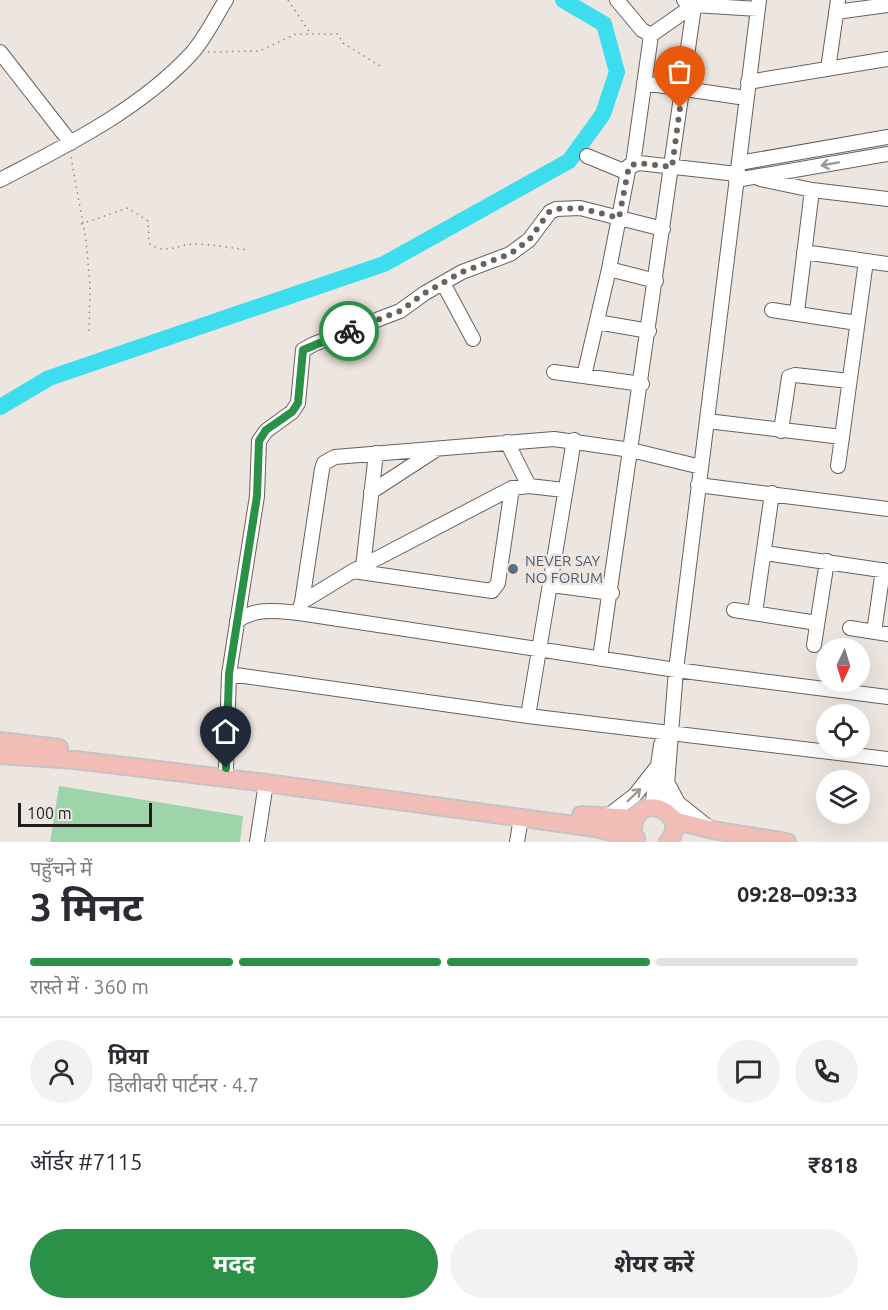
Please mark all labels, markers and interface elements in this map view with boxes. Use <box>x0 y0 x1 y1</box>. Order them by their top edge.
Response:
pin <box>654 46 705 108</box>
icon: bag <box>663 55 696 88</box>
one-way arrow <box>821 159 841 170</box>
courier <box>319 301 379 361</box>
icon: bike <box>333 315 366 348</box>
place label: NEVER SAY NO FORUM <box>525 552 603 586</box>
marker: NEVER SAY NO FORUM <box>506 562 520 576</box>
north arrow <box>816 638 870 692</box>
map controls <box>816 638 870 824</box>
button: locate <box>816 704 870 758</box>
pin <box>200 706 251 768</box>
icon: home <box>209 715 242 748</box>
button: layers <box>816 770 870 824</box>
one-way arrow <box>626 787 641 802</box>
scale bar <box>18 800 152 828</box>
text: 100 m <box>27 804 72 822</box>
text: पहुँचने में <box>30 857 92 880</box>
text: 09:28–09:33 <box>737 881 858 906</box>
text: 3 मिनट <box>30 885 143 928</box>
text: रास्ते में · 360 m <box>30 975 149 998</box>
button: person <box>30 1040 93 1103</box>
button: chat <box>717 1040 780 1103</box>
button: phone <box>795 1040 858 1103</box>
text: प्रिया <box>108 1043 148 1068</box>
text: डिलीवरी पार्टनर · 4.7 <box>108 1073 259 1096</box>
text: ऑर्डर #7115 <box>30 1149 142 1174</box>
text: ₹818 <box>808 1152 858 1177</box>
button: मदद <box>30 1229 438 1298</box>
button: शेयर करें <box>450 1229 858 1298</box>

